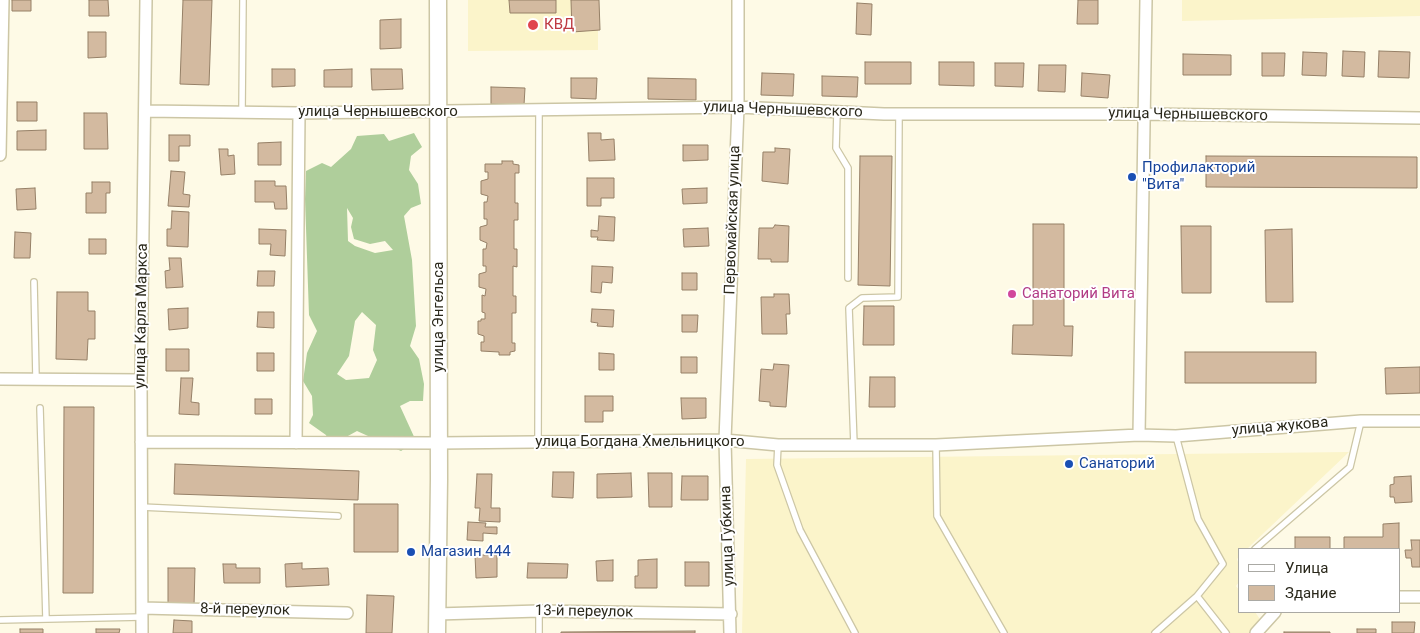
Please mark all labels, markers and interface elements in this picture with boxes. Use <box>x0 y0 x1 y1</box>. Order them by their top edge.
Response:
place label: КВД <box>544 16 574 34</box>
marker: КВД <box>526 18 540 32</box>
street label: улица Чернышевского <box>703 98 863 122</box>
street label: улица Чернышевского <box>298 103 458 121</box>
street label: улица Чернышевского <box>1108 105 1268 125</box>
street label: Первомайская улица <box>721 145 745 295</box>
place label: Профилакторий "Вита" <box>1142 159 1255 194</box>
marker: Профилакторий "Вита" <box>1126 171 1138 183</box>
street label: улица Карла Маркса <box>132 243 152 389</box>
street label: улица Энгельса <box>430 262 448 372</box>
place label: Санаторий Вита <box>1022 285 1135 303</box>
marker: Санаторий Вита <box>1006 288 1018 300</box>
street label: улица жукова <box>1231 414 1329 440</box>
street label: улица Богдана Хмельницкого <box>535 433 745 451</box>
place label: Санаторий <box>1079 455 1155 473</box>
marker: Санаторий <box>1063 458 1075 470</box>
street label: улица Губкина <box>717 485 739 587</box>
place label: Магазин 444 <box>421 543 511 561</box>
marker: Магазин 444 <box>405 546 417 558</box>
legend <box>1238 548 1400 613</box>
text: Улица <box>1285 559 1328 577</box>
text: Здание <box>1285 584 1336 602</box>
street label: 8-й переулок <box>200 600 290 620</box>
street label: 13-й переулок <box>535 602 633 622</box>

